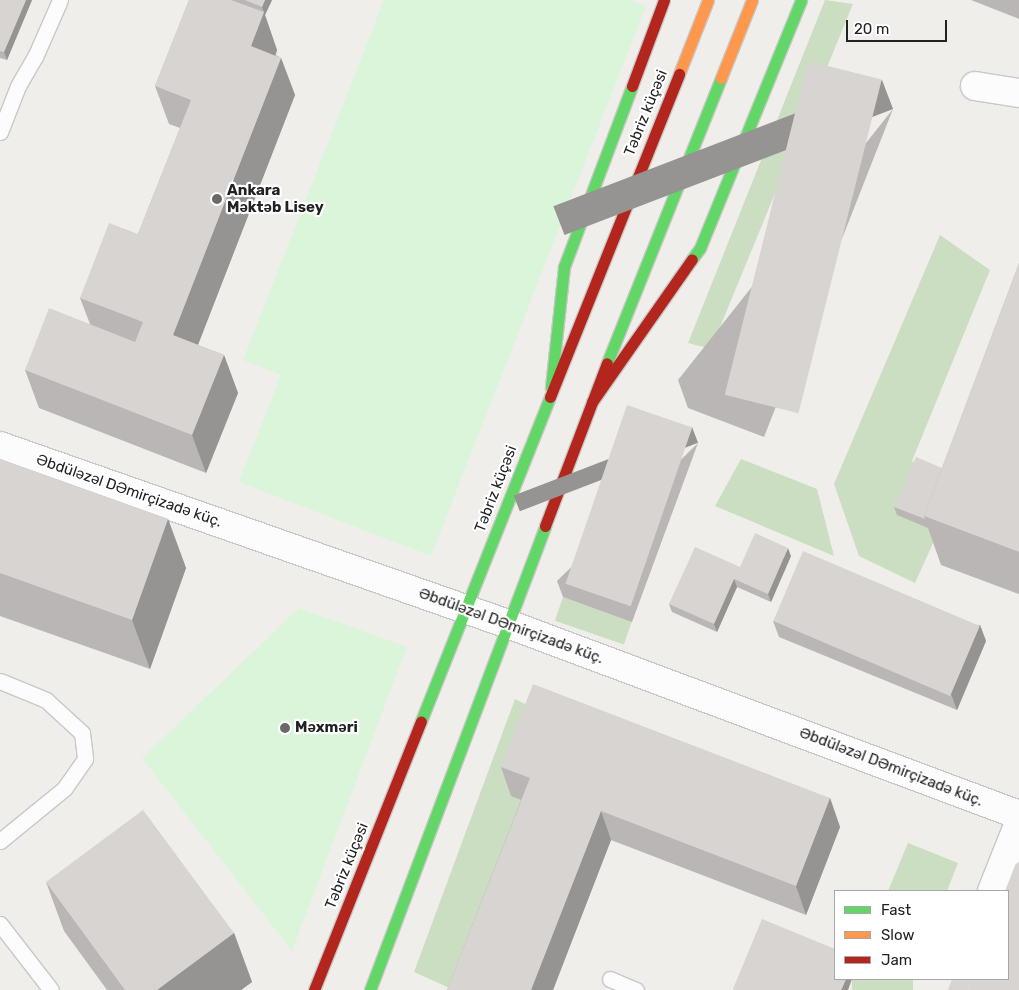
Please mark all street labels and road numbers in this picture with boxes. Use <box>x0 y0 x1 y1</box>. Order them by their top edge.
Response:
street label: Təbriz küçəsi <box>621 67 671 159</box>
street label: Təbriz küçəsi <box>471 443 521 535</box>
street label: Əbdüləzəl DƏmirçizadə küç. <box>34 451 224 531</box>
street label: Əbdüləzəl DƏmirçizadə küç. <box>416 584 606 668</box>
street label: Əbdüləzəl DƏmirçizadə küç. <box>797 724 985 810</box>
street label: Təbriz küçəsi <box>322 820 372 912</box>

